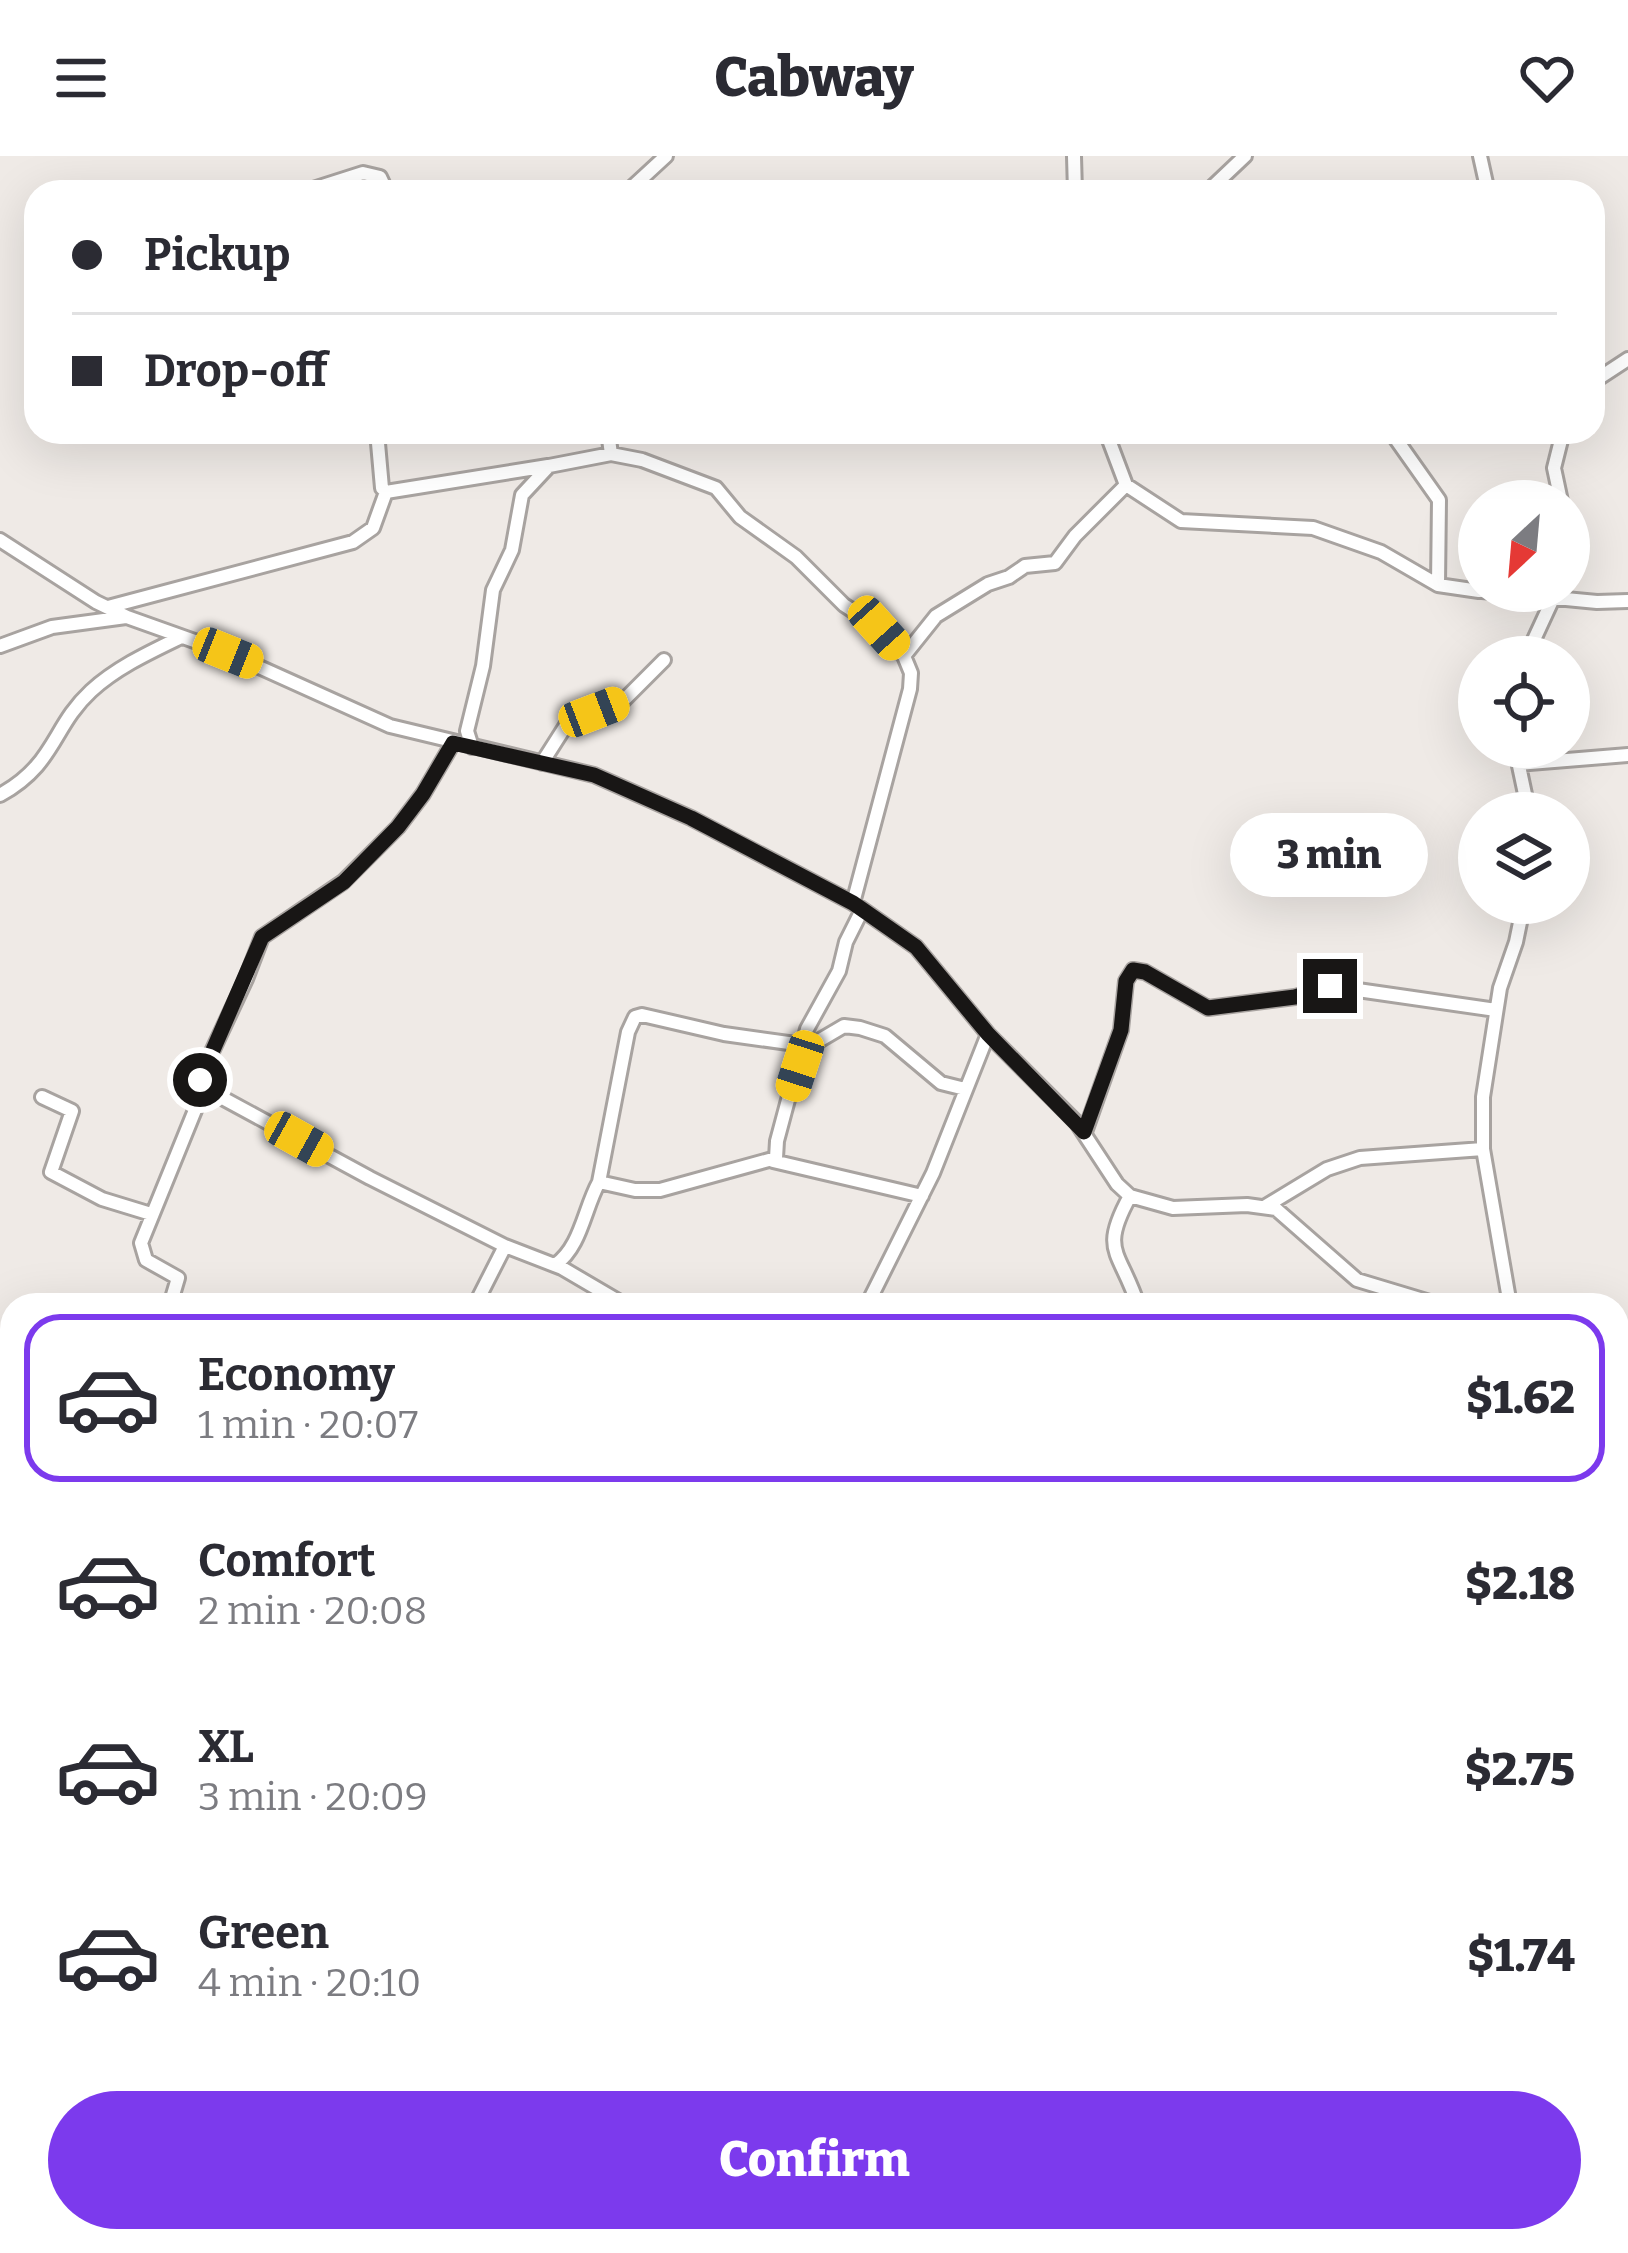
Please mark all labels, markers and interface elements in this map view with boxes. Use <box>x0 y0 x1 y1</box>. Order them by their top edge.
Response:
icon: menu <box>48 45 114 111</box>
icon: heart <box>1514 45 1580 111</box>
text: Cabway <box>714 46 914 110</box>
text: Pickup <box>144 228 290 282</box>
text: Drop-off <box>144 344 328 398</box>
north arrow <box>1458 480 1590 612</box>
map controls <box>1458 480 1590 924</box>
car <box>842 589 916 667</box>
car <box>188 623 268 683</box>
button: locate <box>1458 636 1590 768</box>
car <box>554 682 634 742</box>
button: layers <box>1458 792 1590 924</box>
callout: 3 min <box>1231 812 1429 896</box>
text: 3 min <box>1277 832 1381 878</box>
route end <box>1303 959 1357 1013</box>
car <box>772 1026 828 1106</box>
route start <box>173 1053 227 1107</box>
car <box>259 1106 339 1172</box>
icon: car <box>54 1344 162 1452</box>
text: Economy <box>198 1348 395 1402</box>
text: $1.62 <box>1466 1371 1575 1425</box>
text: 1 min · 20:07 <box>198 1402 418 1448</box>
icon: car <box>54 1530 162 1638</box>
text: Comfort <box>198 1534 376 1588</box>
text: $2.18 <box>1465 1557 1575 1611</box>
text: 2 min · 20:08 <box>198 1588 427 1634</box>
icon: car <box>54 1716 162 1824</box>
text: XL <box>198 1720 254 1774</box>
text: $2.75 <box>1465 1743 1575 1797</box>
text: 3 min · 20:09 <box>198 1774 428 1820</box>
icon: car <box>54 1902 162 2010</box>
text: Green <box>198 1906 329 1960</box>
text: $1.74 <box>1467 1929 1575 1983</box>
text: 4 min · 20:10 <box>198 1960 421 2006</box>
button: Confirm <box>48 2091 1581 2229</box>

